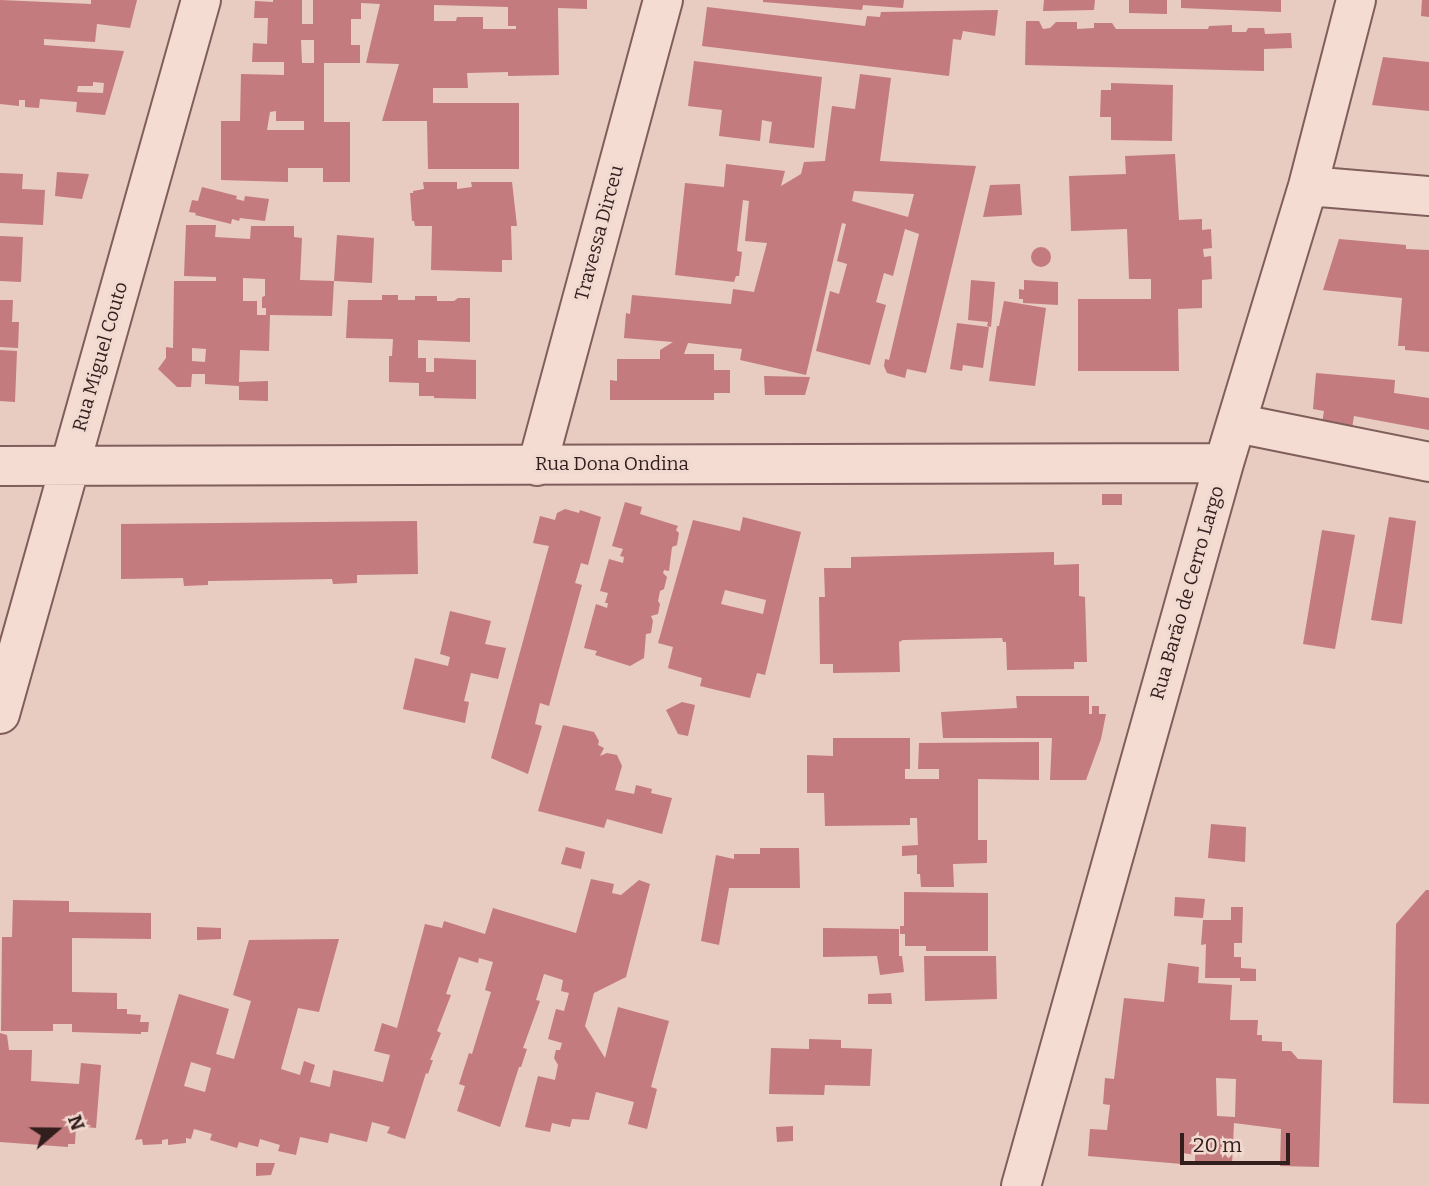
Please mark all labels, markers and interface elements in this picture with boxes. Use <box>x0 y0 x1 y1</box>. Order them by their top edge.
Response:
street label: Travessa Dirceu <box>571 163 629 303</box>
street label: Rua Miguel Couto <box>69 279 133 435</box>
street label: Rua Dona Ondina <box>535 454 689 476</box>
street label: Rua Barão de Cerro Largo <box>1146 483 1230 703</box>
north arrow <box>21 1095 91 1165</box>
text: N <box>63 1112 90 1133</box>
scale bar <box>1184 1120 1294 1164</box>
text: 20 m <box>1193 1132 1242 1158</box>

